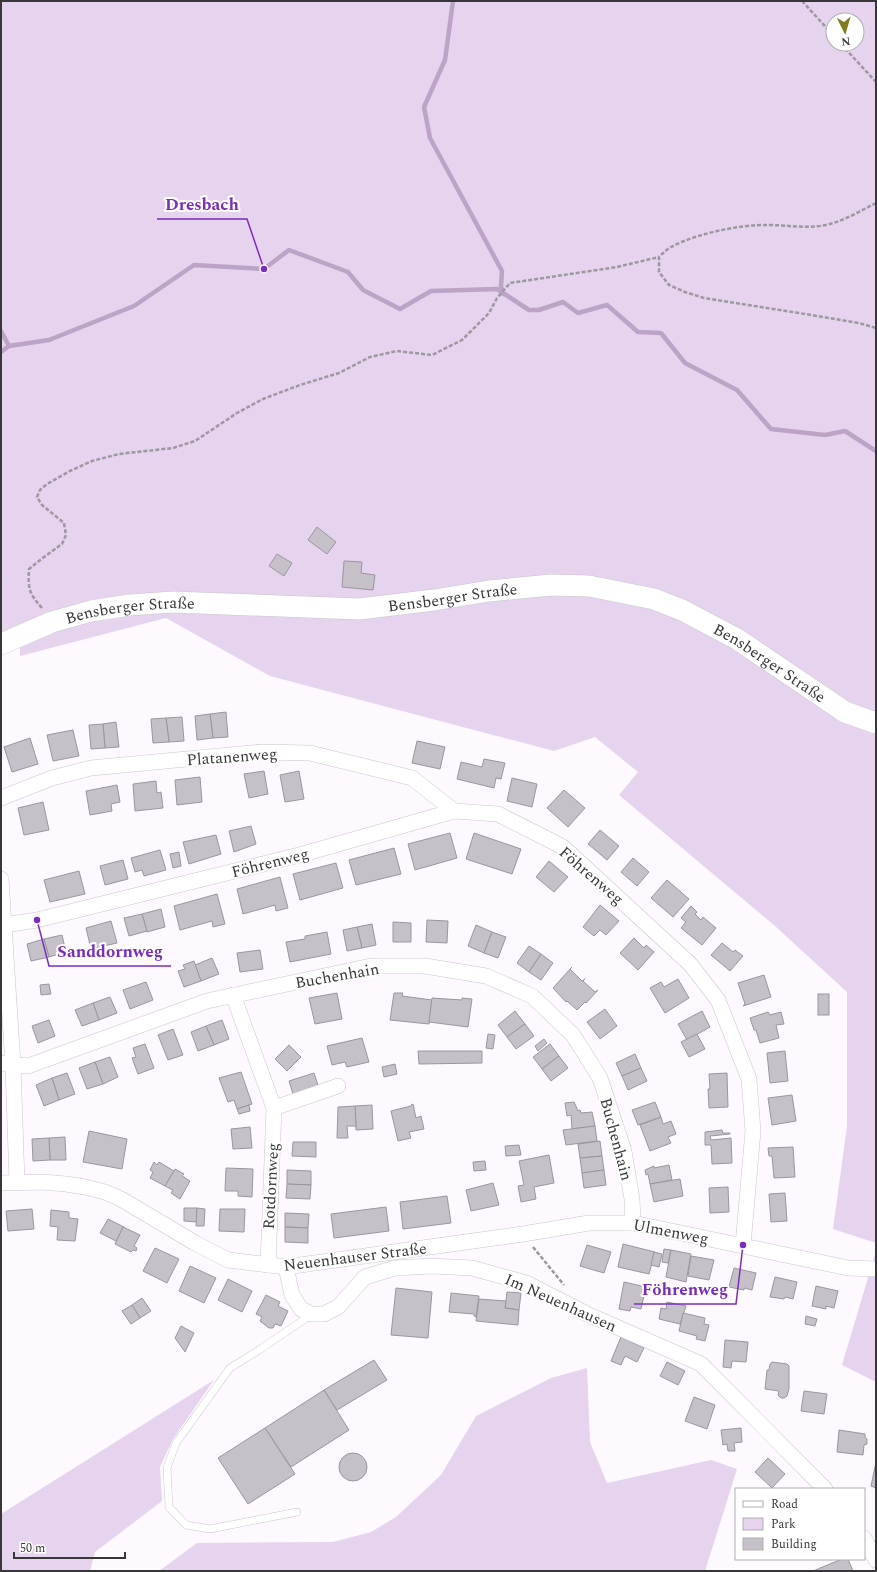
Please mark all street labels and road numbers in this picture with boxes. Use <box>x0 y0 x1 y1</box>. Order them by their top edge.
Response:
street label: Bensberger Straße <box>386 577 518 618</box>
street label: Bensberger Straße <box>63 591 195 631</box>
street label: Bensberger Straße <box>709 618 831 709</box>
street label: Platanenweg <box>186 742 278 772</box>
street label: Föhrenweg <box>554 841 629 911</box>
street label: Föhrenweg <box>229 842 312 884</box>
street label: Buchenhain <box>293 957 381 995</box>
street label: Buchenhain <box>593 1095 639 1183</box>
street label: Rotdornweg <box>257 1142 285 1230</box>
street label: Ulmenweg <box>631 1213 711 1251</box>
street label: Neuenhauser Straße <box>282 1236 428 1278</box>
street label: Im Neuenhausen <box>501 1267 621 1338</box>

